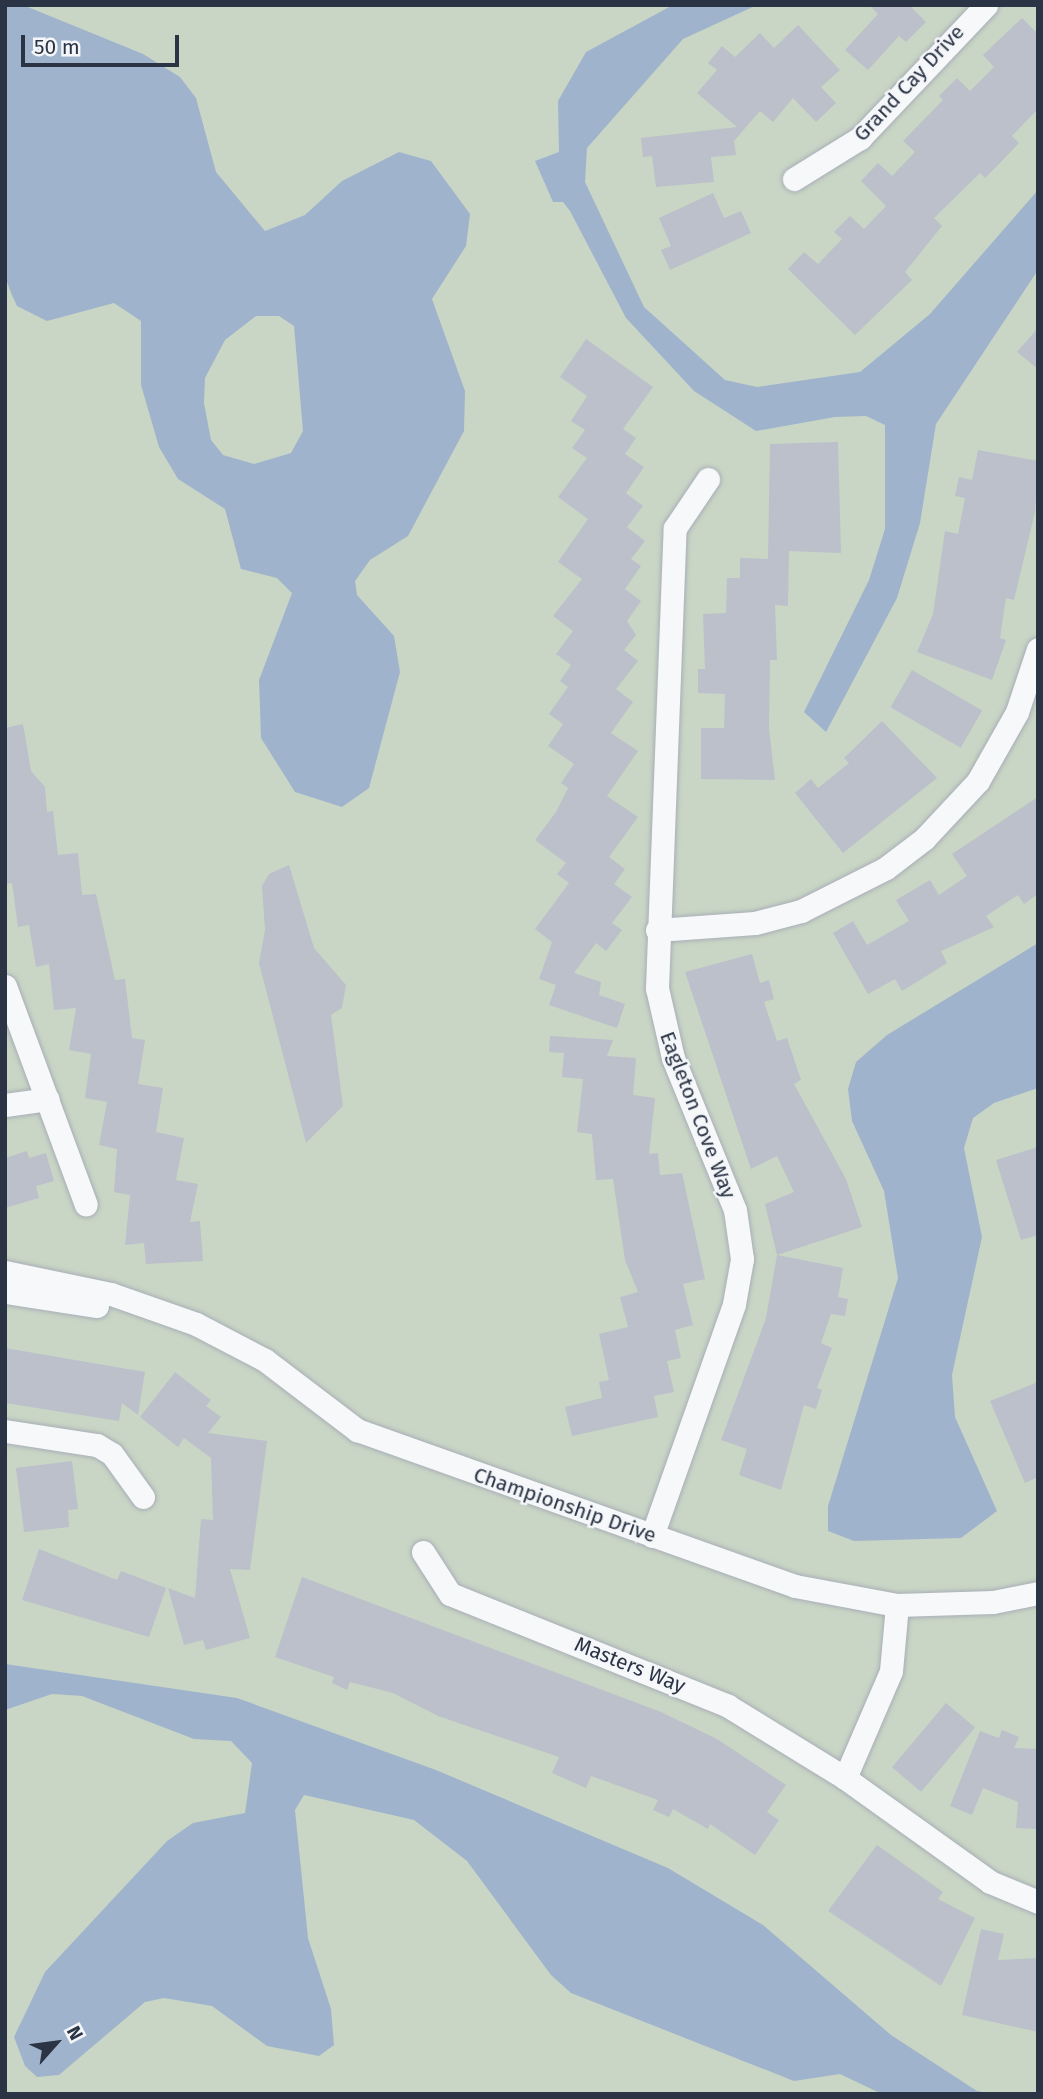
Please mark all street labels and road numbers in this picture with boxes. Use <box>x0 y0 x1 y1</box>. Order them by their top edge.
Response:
street label: Grand Cay Drive <box>849 19 969 147</box>
street label: Eagleton Cove Way <box>655 1028 741 1202</box>
street label: Championship Drive <box>470 1462 660 1548</box>
street label: Masters Way <box>571 1631 689 1699</box>

